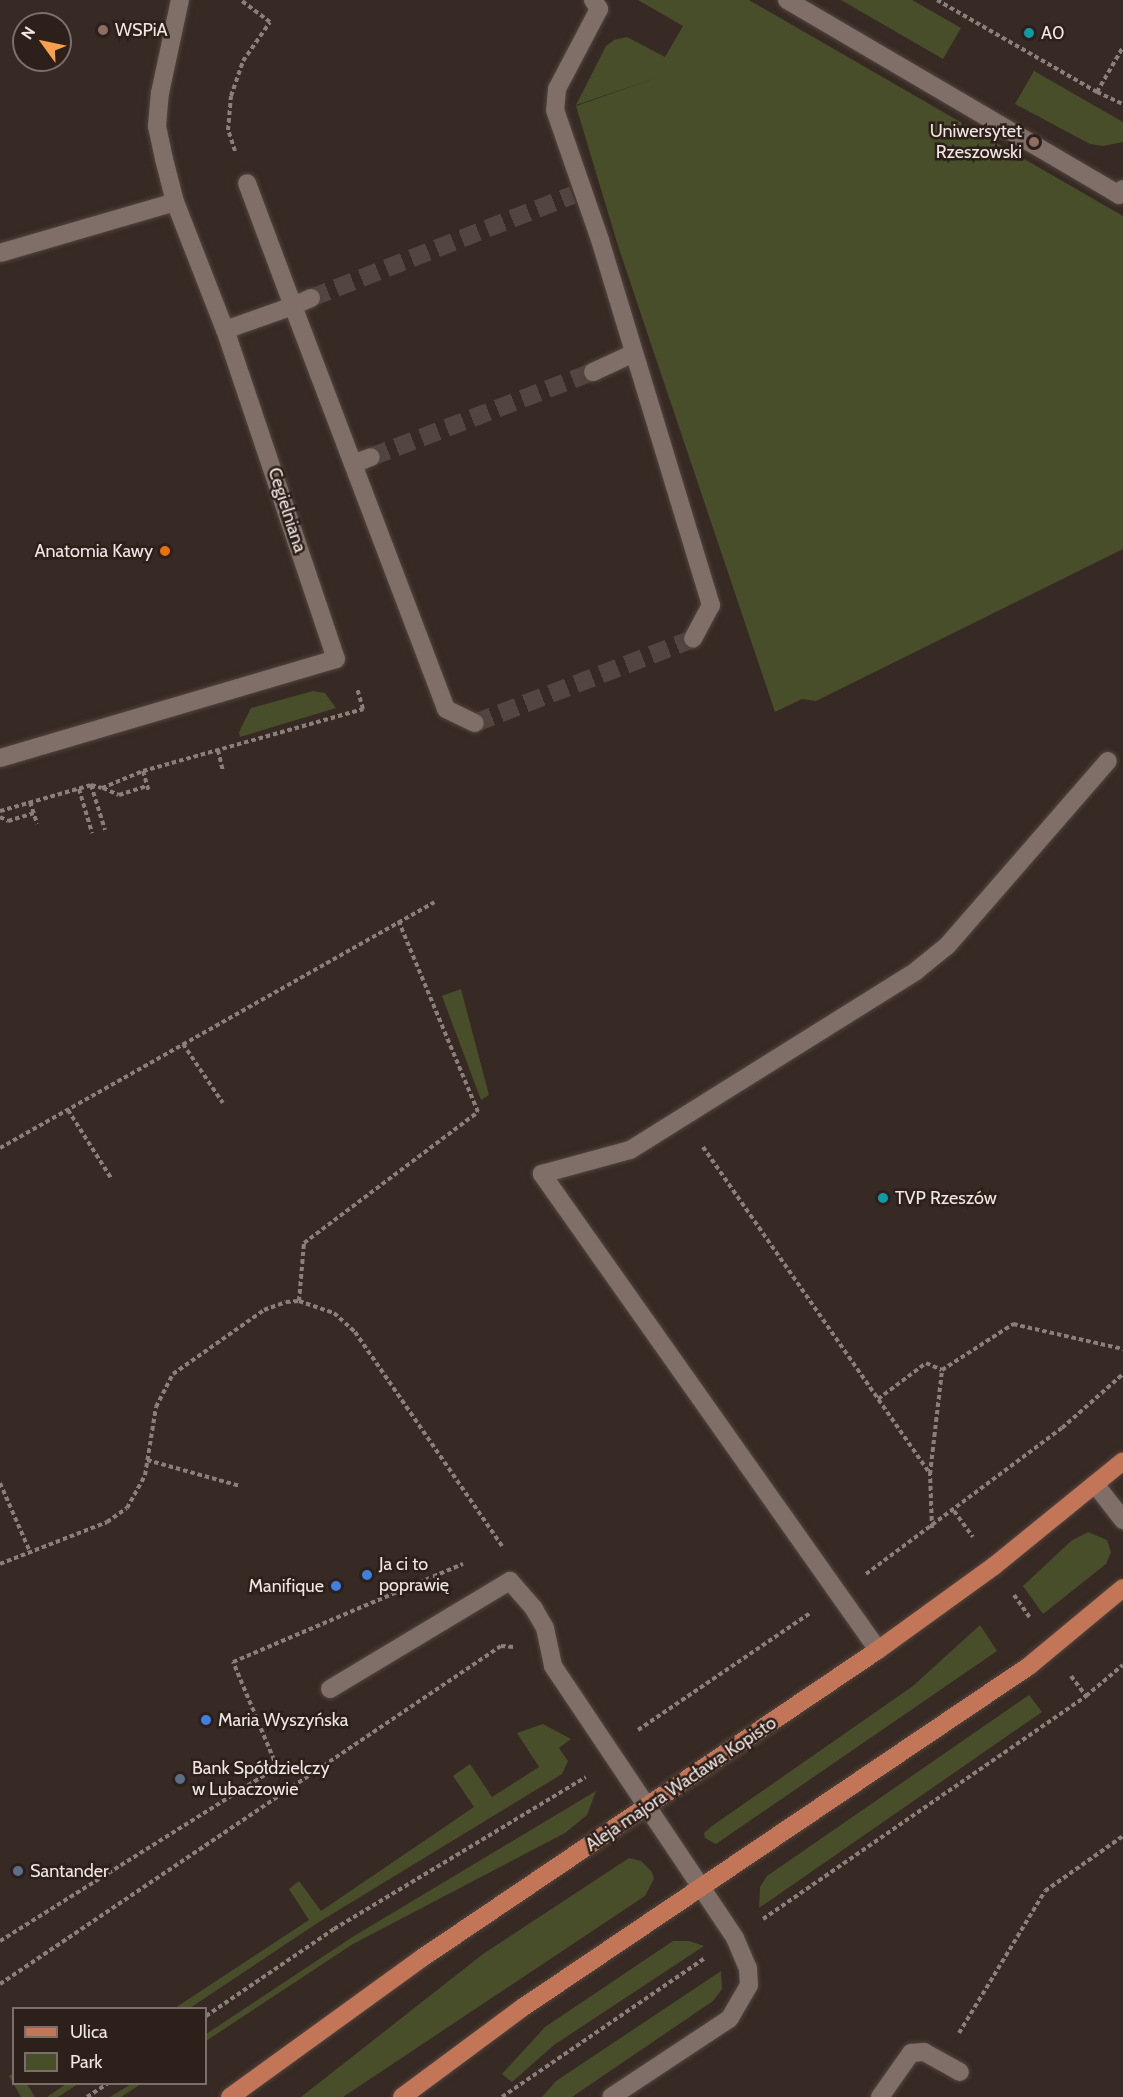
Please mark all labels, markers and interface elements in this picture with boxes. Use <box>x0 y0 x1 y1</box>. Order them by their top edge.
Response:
north arrow <box>12 12 72 72</box>
place label: WSPiA <box>115 19 167 41</box>
place label: A0 <box>1041 22 1065 44</box>
text: N <box>17 23 39 43</box>
marker: WSPiA <box>96 23 110 37</box>
marker: A0 <box>1022 26 1036 40</box>
place label: Uniwersytet Rzeszowski <box>930 121 1022 164</box>
marker: Uniwersytet Rzeszowski <box>1027 135 1041 149</box>
street label: Cegielniana <box>263 465 311 555</box>
place label: Anatomia Kawy <box>34 540 153 562</box>
marker: Anatomia Kawy <box>158 544 172 558</box>
place label: TVP Rzeszów <box>895 1187 997 1209</box>
marker: TVP Rzeszów <box>876 1191 890 1205</box>
place label: Ja ci to poprawię <box>379 1554 449 1596</box>
marker: Ja ci to poprawię <box>360 1568 374 1582</box>
place label: Manifique <box>249 1575 324 1597</box>
marker: Manifique <box>329 1579 343 1593</box>
place label: Maria Wyszyńska <box>218 1709 348 1731</box>
street label: Aleja majora Wacława Kopisto <box>582 1712 780 1856</box>
marker: Maria Wyszyńska <box>199 1713 213 1727</box>
place label: Bank Spółdzielczy w Lubaczowie <box>192 1758 330 1800</box>
marker: Bank Spółdzielczy w Lubaczowie <box>173 1772 187 1786</box>
place label: Santander <box>30 1860 109 1882</box>
marker: Santander <box>11 1864 25 1878</box>
legend <box>12 2007 207 2085</box>
text: Ulica <box>70 2021 108 2043</box>
text: Park <box>70 2051 102 2073</box>

